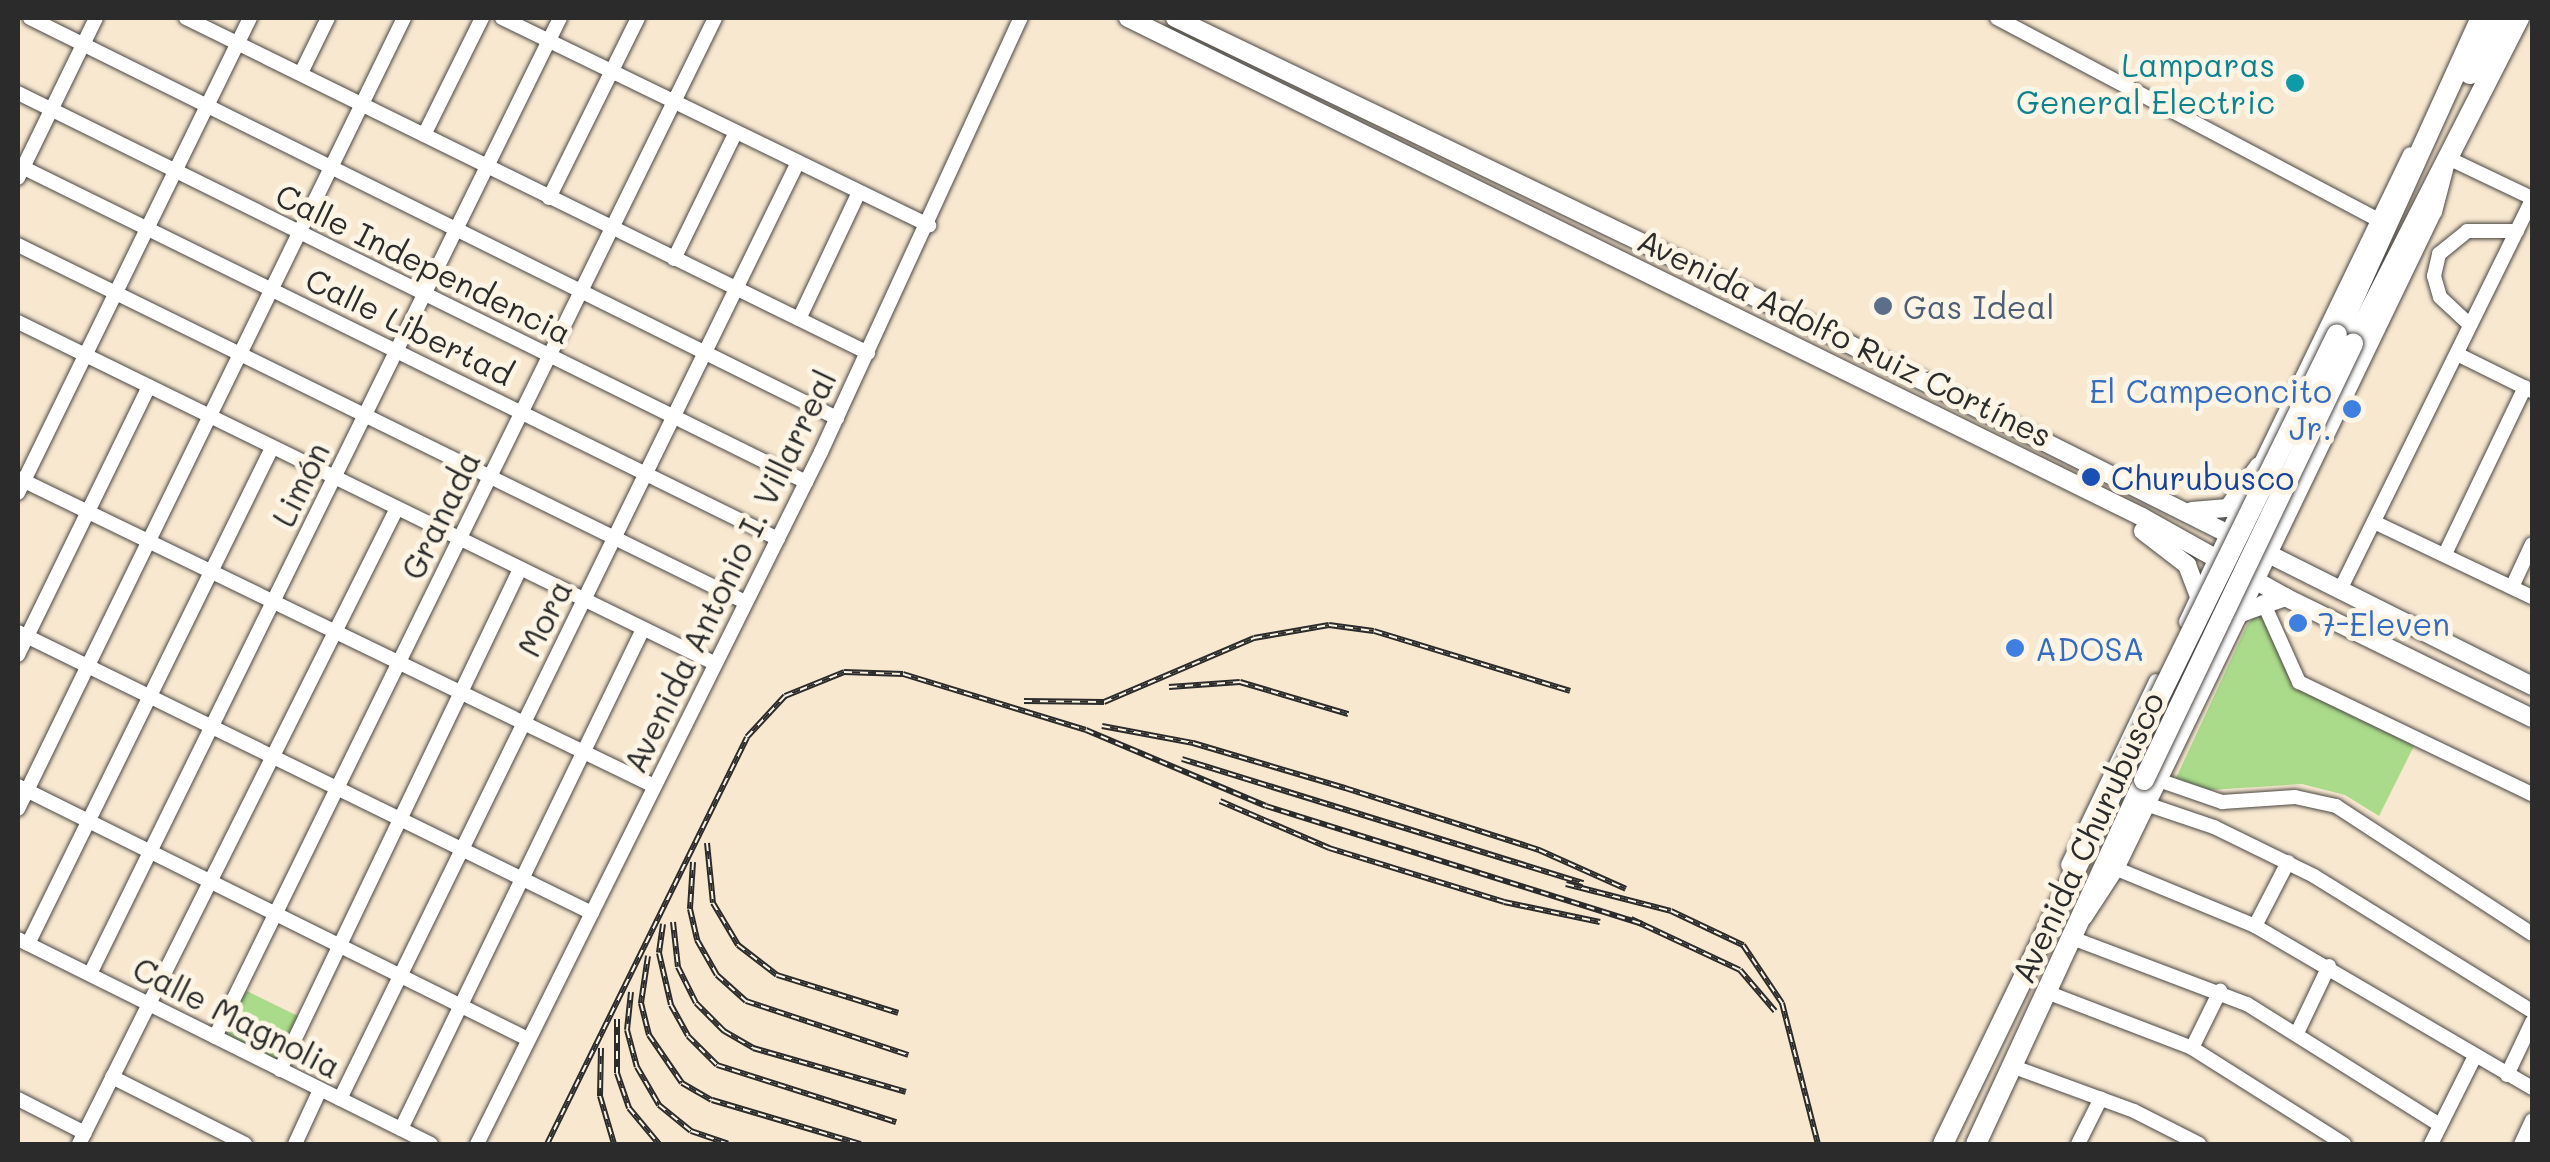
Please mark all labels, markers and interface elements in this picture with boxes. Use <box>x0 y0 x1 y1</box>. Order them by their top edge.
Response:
place label: Lamparas General Electric <box>2016 46 2275 121</box>
marker: Lamparas General Electric <box>2284 72 2306 94</box>
street label: Calle Independencia <box>270 175 578 351</box>
street label: Avenida Adolfo Ruiz Cortínes <box>1632 220 2058 454</box>
street label: Calle Libertad <box>300 259 520 393</box>
place label: Gas Ideal <box>1903 287 2055 325</box>
marker: Gas Ideal <box>1872 295 1894 317</box>
street label: Avenida Antonio I. Villarreal <box>615 363 843 779</box>
place label: El Campeoncito Jr. <box>2089 372 2332 447</box>
marker: El Campeoncito Jr. <box>2341 398 2363 420</box>
street label: Limón <box>263 436 337 532</box>
street label: Granada <box>393 445 487 585</box>
place label: Churubusco <box>2111 458 2294 496</box>
marker: Churubusco <box>2080 466 2102 488</box>
street label: Mora <box>509 573 579 663</box>
place label: 7-Eleven <box>2318 604 2450 642</box>
marker: 7-Eleven <box>2287 612 2309 634</box>
place label: ADOSA <box>2035 629 2145 667</box>
marker: ADOSA <box>2004 637 2026 659</box>
street label: Avenida Churubusco <box>2003 685 2171 989</box>
street label: Calle Magnolia <box>127 948 347 1086</box>

